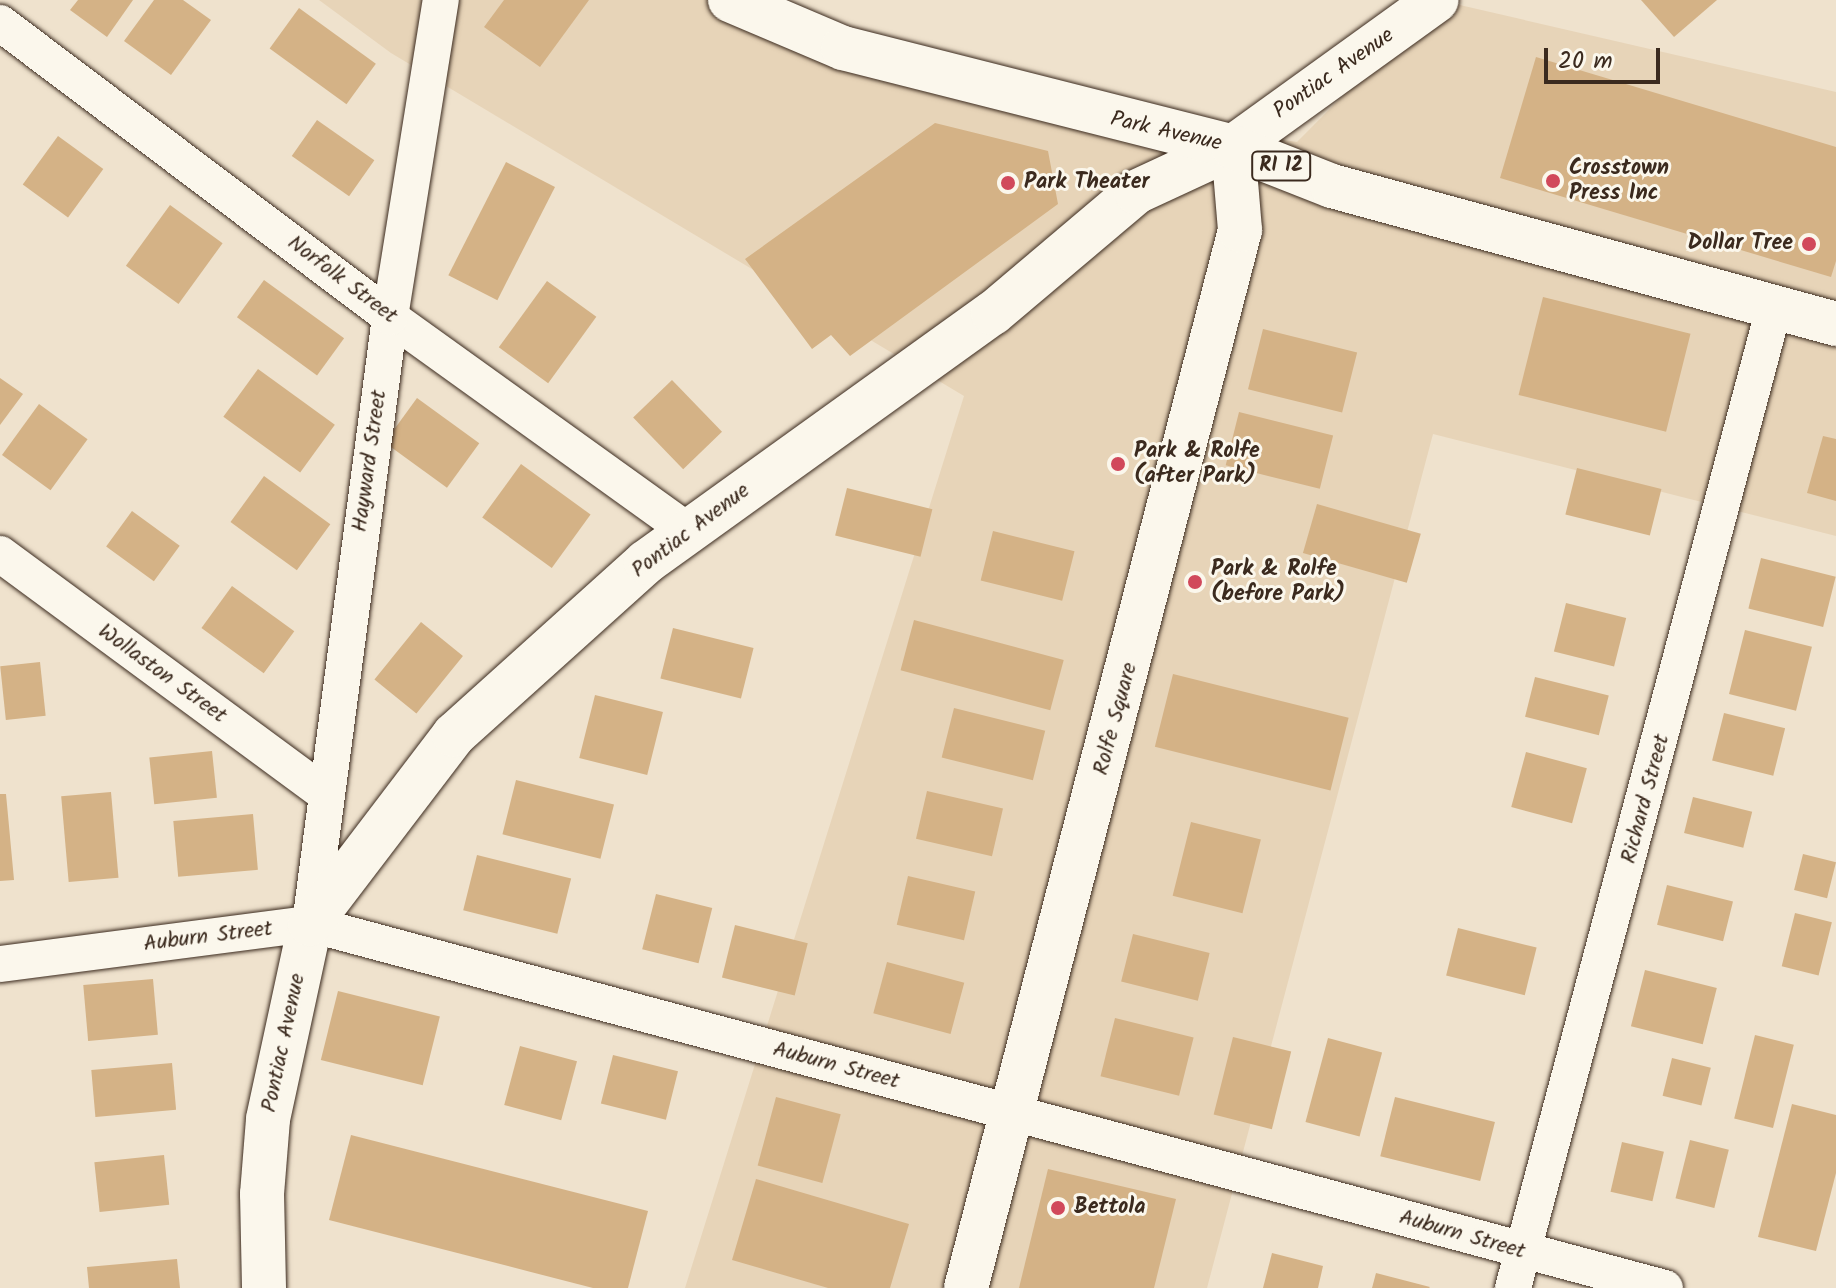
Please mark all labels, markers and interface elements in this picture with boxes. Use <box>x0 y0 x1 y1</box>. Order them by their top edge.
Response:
street label: Pontiac Avenue <box>1269 23 1399 125</box>
scale bar <box>1548 32 1664 82</box>
text: 20 m <box>1558 42 1613 81</box>
street label: Park Avenue <box>1108 106 1224 158</box>
road number: RI 12 <box>1251 150 1311 182</box>
place label: Crosstown Press Inc <box>1569 155 1669 206</box>
place label: Park Theater <box>1024 170 1150 196</box>
marker: Crosstown Press Inc <box>1544 172 1562 190</box>
marker: Park Theater <box>999 174 1017 192</box>
street label: Norfolk Street <box>282 230 402 330</box>
place label: Dollar Tree <box>1688 231 1793 257</box>
marker: Dollar Tree <box>1800 235 1818 253</box>
street label: Hayward Street <box>347 388 393 534</box>
place label: Park & Rolfe (after Park) <box>1134 438 1260 490</box>
marker: Park & Rolfe (after Park) <box>1109 455 1127 473</box>
street label: Pontiac Avenue <box>627 478 755 584</box>
place label: Park & Rolfe (before Park) <box>1211 556 1345 608</box>
marker: Park & Rolfe (before Park) <box>1186 573 1204 591</box>
street label: Wollaston Street <box>93 619 231 729</box>
street label: Rolfe Square <box>1088 660 1144 778</box>
street label: Richard Street <box>1616 731 1676 867</box>
street label: Auburn Street <box>142 916 274 958</box>
street label: Pontiac Avenue <box>256 971 312 1115</box>
street label: Auburn Street <box>770 1036 902 1096</box>
place label: Bettola <box>1074 1195 1145 1221</box>
marker: Bettola <box>1049 1199 1067 1217</box>
street label: Auburn Street <box>1396 1204 1528 1266</box>

